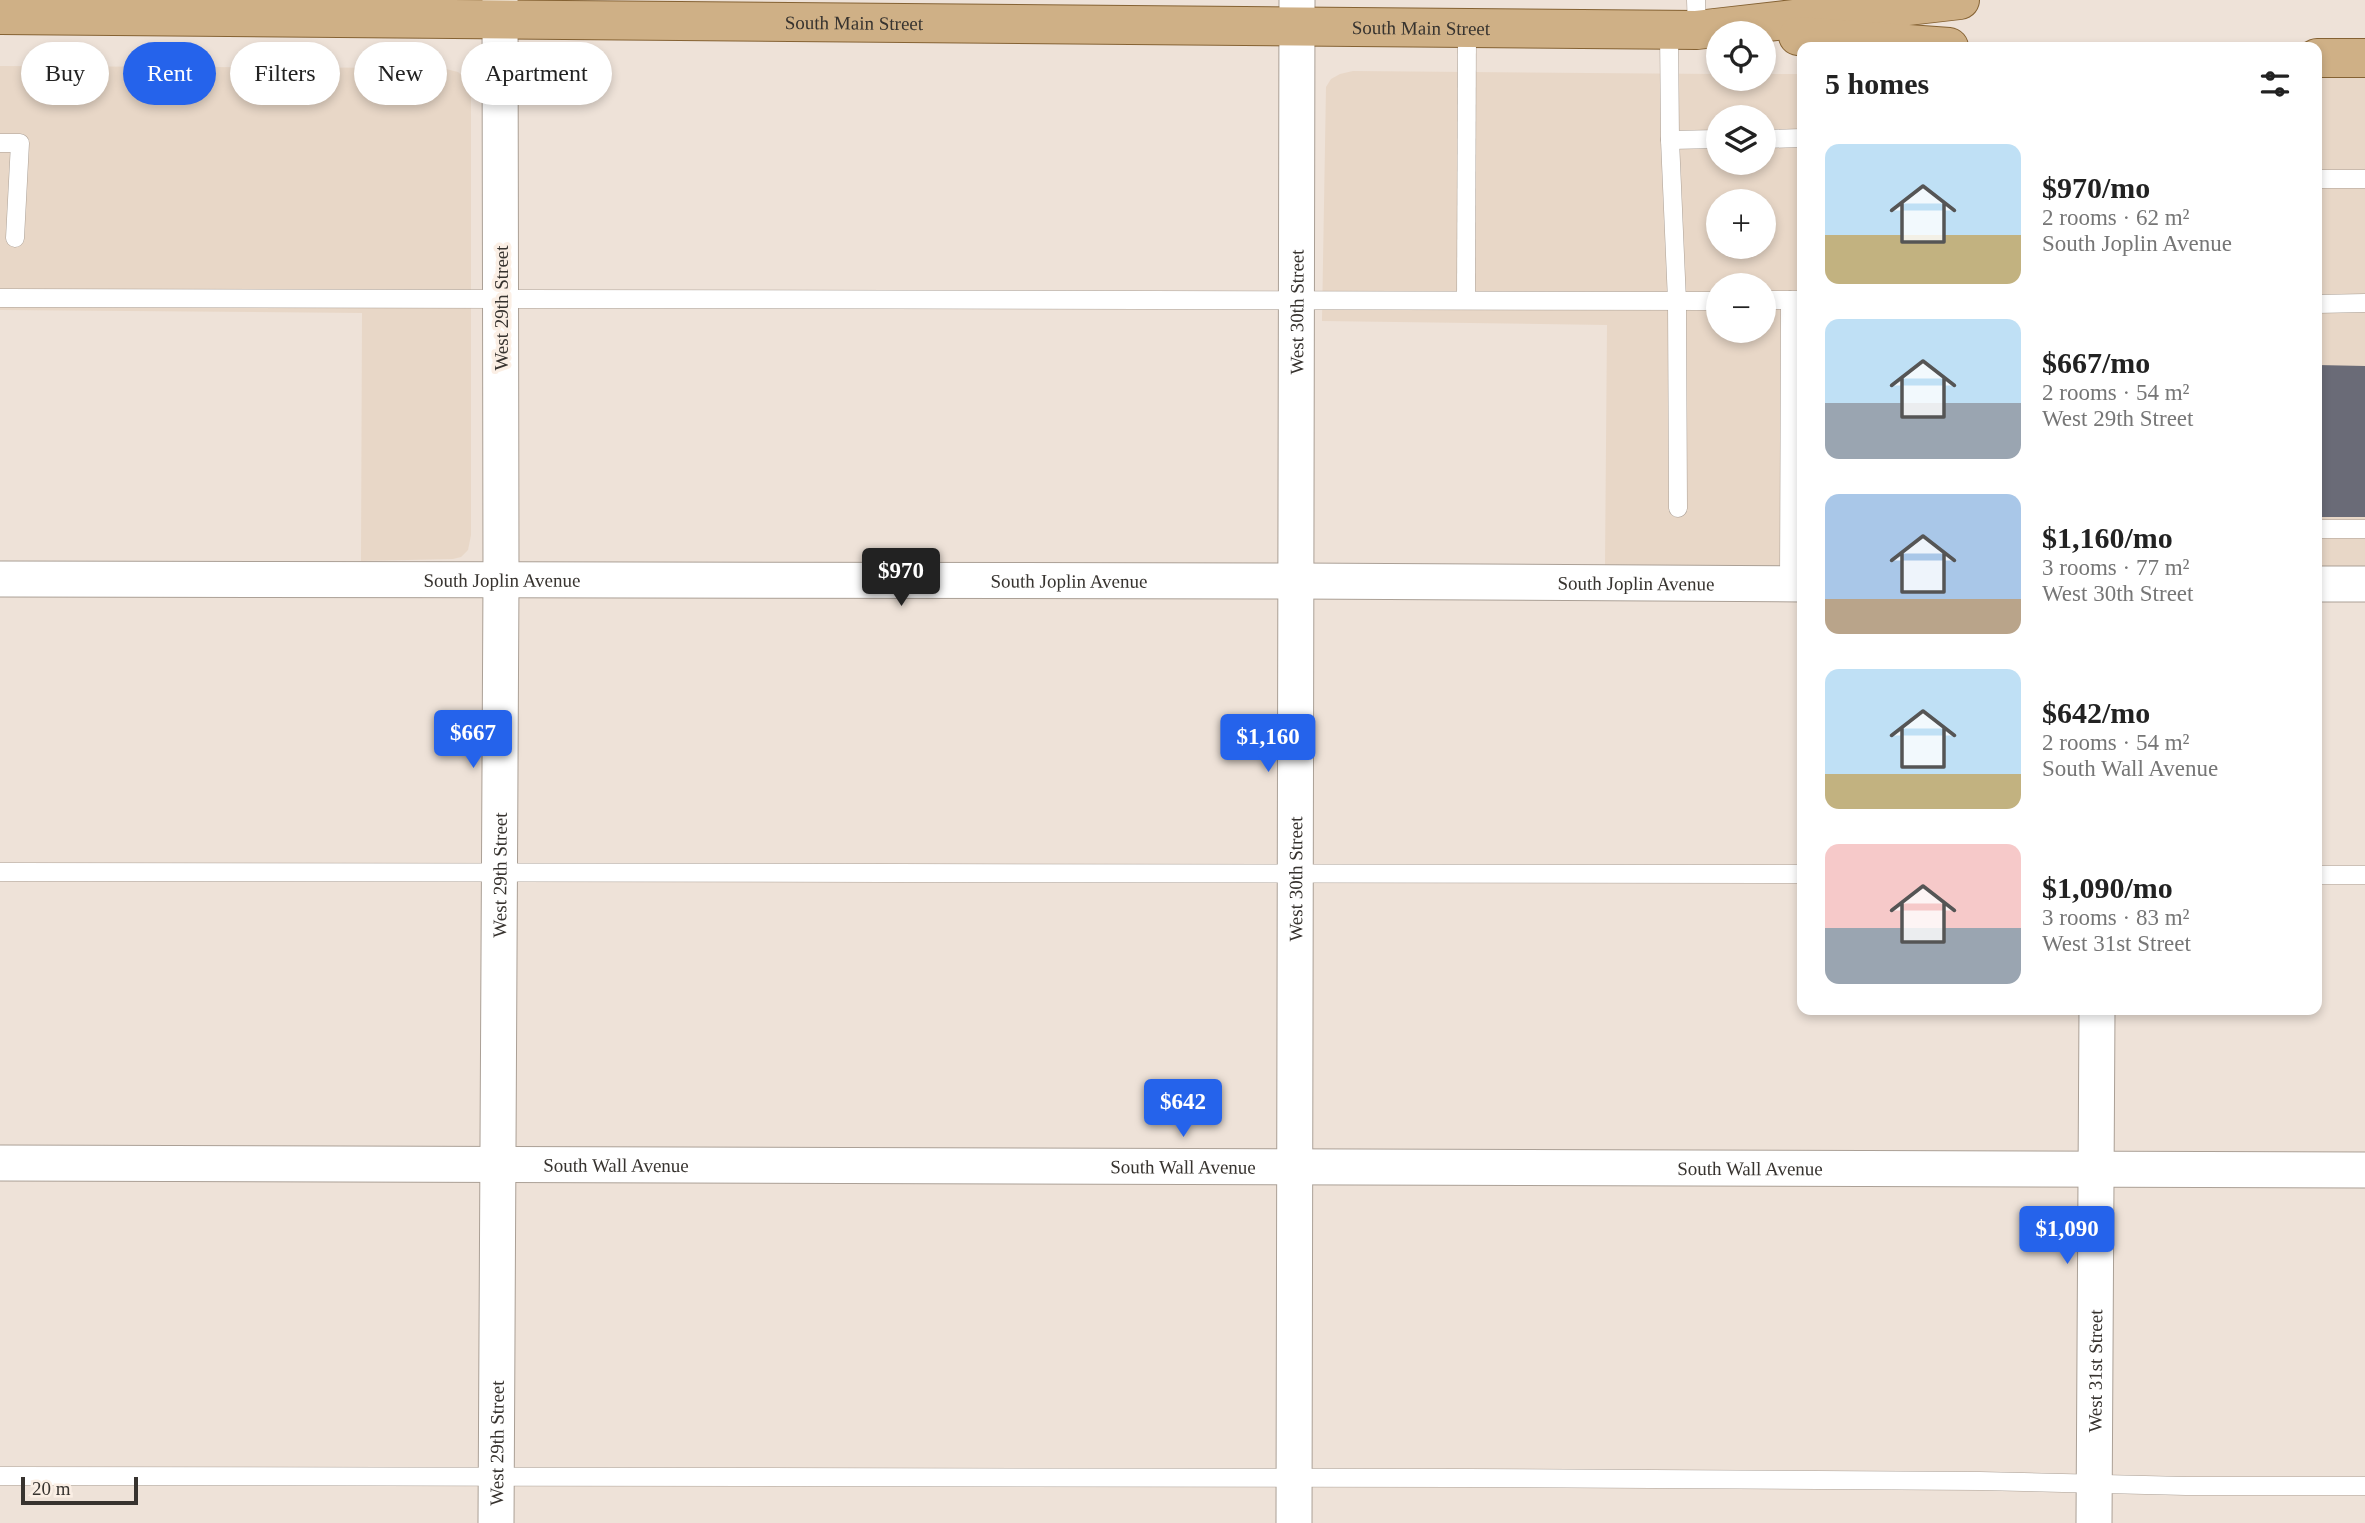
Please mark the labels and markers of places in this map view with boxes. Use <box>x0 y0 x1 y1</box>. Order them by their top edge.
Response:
pin: $970 <box>860 548 942 608</box>
pin: $667 <box>432 710 514 770</box>
pin: $1,160 <box>1211 714 1325 774</box>
pin: $642 <box>1142 1080 1224 1139</box>
pin: $1,090 <box>2010 1206 2124 1266</box>

